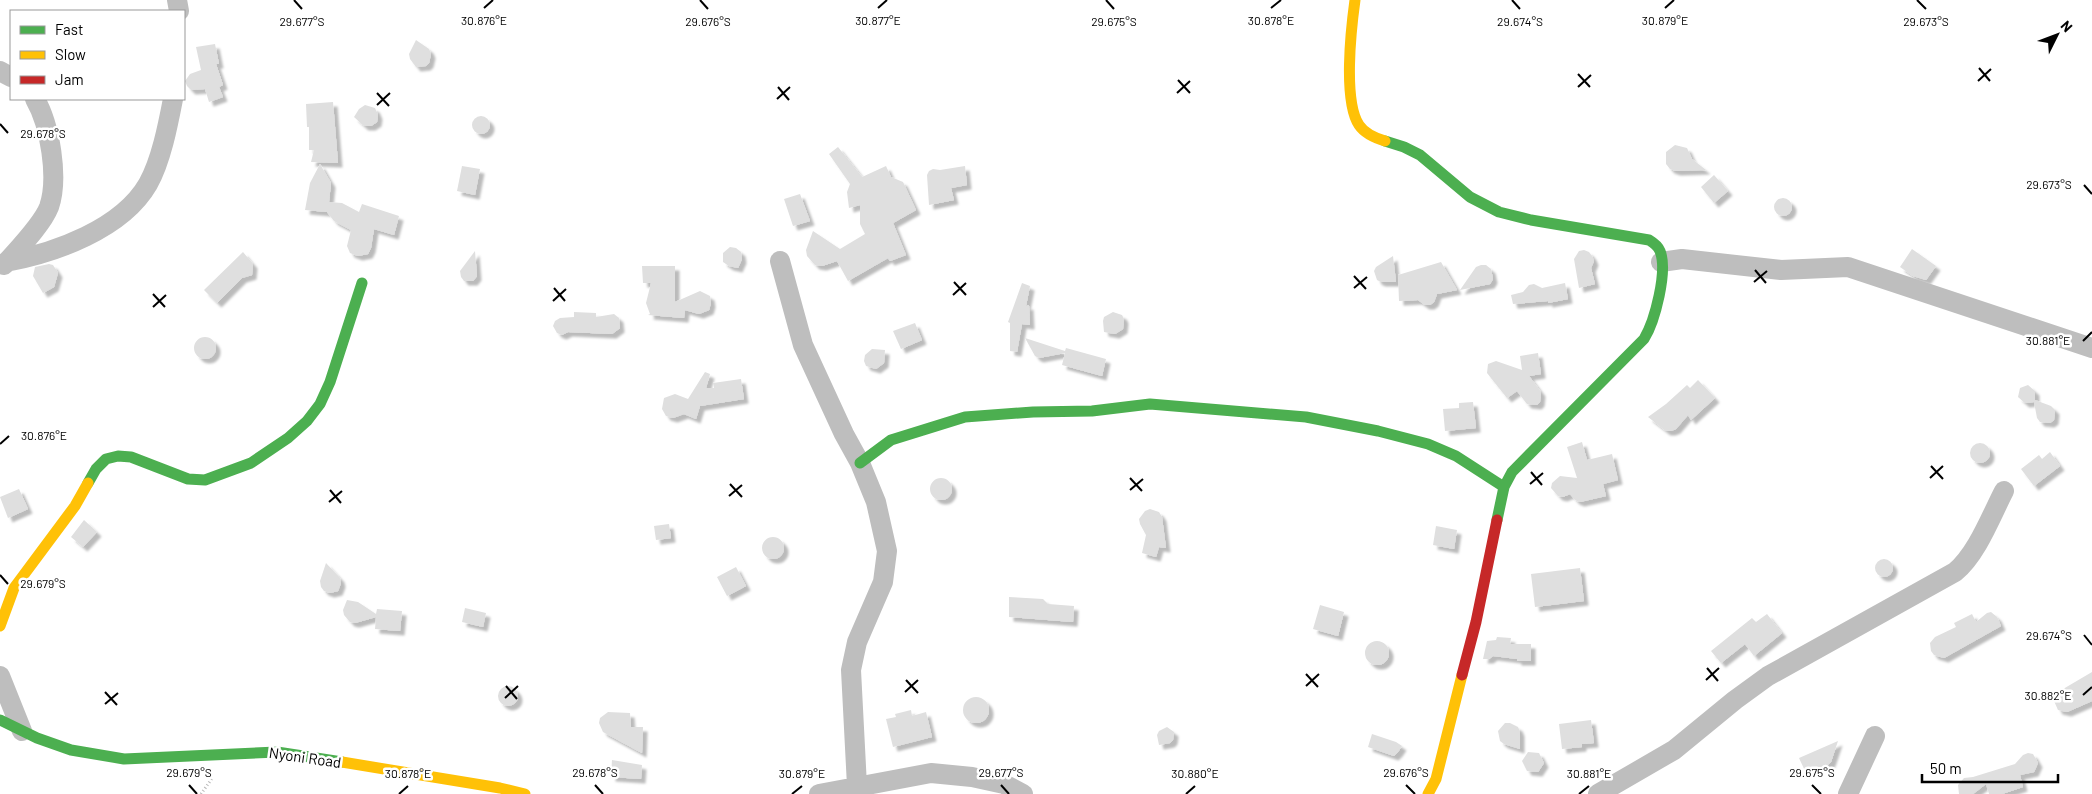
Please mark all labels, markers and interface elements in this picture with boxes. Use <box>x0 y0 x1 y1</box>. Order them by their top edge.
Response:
legend <box>10 10 185 100</box>
north arrow <box>2032 10 2082 60</box>
text: 30.876°E <box>461 13 507 27</box>
text: 30.877°E <box>855 13 901 27</box>
text: 30.878°E <box>1248 13 1294 27</box>
text: 30.879°E <box>1642 13 1688 27</box>
text: 29.677°S <box>279 14 325 28</box>
text: 29.676°S <box>685 14 731 28</box>
text: 29.675°S <box>1091 14 1137 28</box>
text: 29.674°S <box>1497 14 1543 28</box>
text: 29.673°S <box>1903 14 1949 28</box>
text: N <box>2058 17 2076 35</box>
text: Fast <box>55 20 83 38</box>
text: Slow <box>55 45 86 63</box>
text: Jam <box>55 70 84 88</box>
text: 29.678°S <box>20 126 66 140</box>
text: 29.673°S <box>2026 177 2072 191</box>
text: 30.881°E <box>2026 333 2070 347</box>
text: 30.876°E <box>21 428 67 442</box>
text: 29.679°S <box>20 576 66 590</box>
text: 29.674°S <box>2026 628 2072 642</box>
text: 30.882°E <box>2024 688 2072 702</box>
street label: Nyoni Road <box>268 743 343 771</box>
scale bar <box>1922 752 2058 784</box>
text: 50 m <box>1930 759 1962 777</box>
text: 29.679°S <box>166 765 212 779</box>
text: 29.678°S <box>572 765 618 779</box>
text: 29.677°S <box>978 765 1024 779</box>
text: 29.676°S <box>1383 765 1429 779</box>
text: 29.675°S <box>1789 765 1835 779</box>
text: 30.878°E <box>385 766 431 780</box>
text: 30.879°E <box>779 766 825 780</box>
text: 30.880°E <box>1171 766 1219 780</box>
text: 30.881°E <box>1567 766 1611 780</box>

